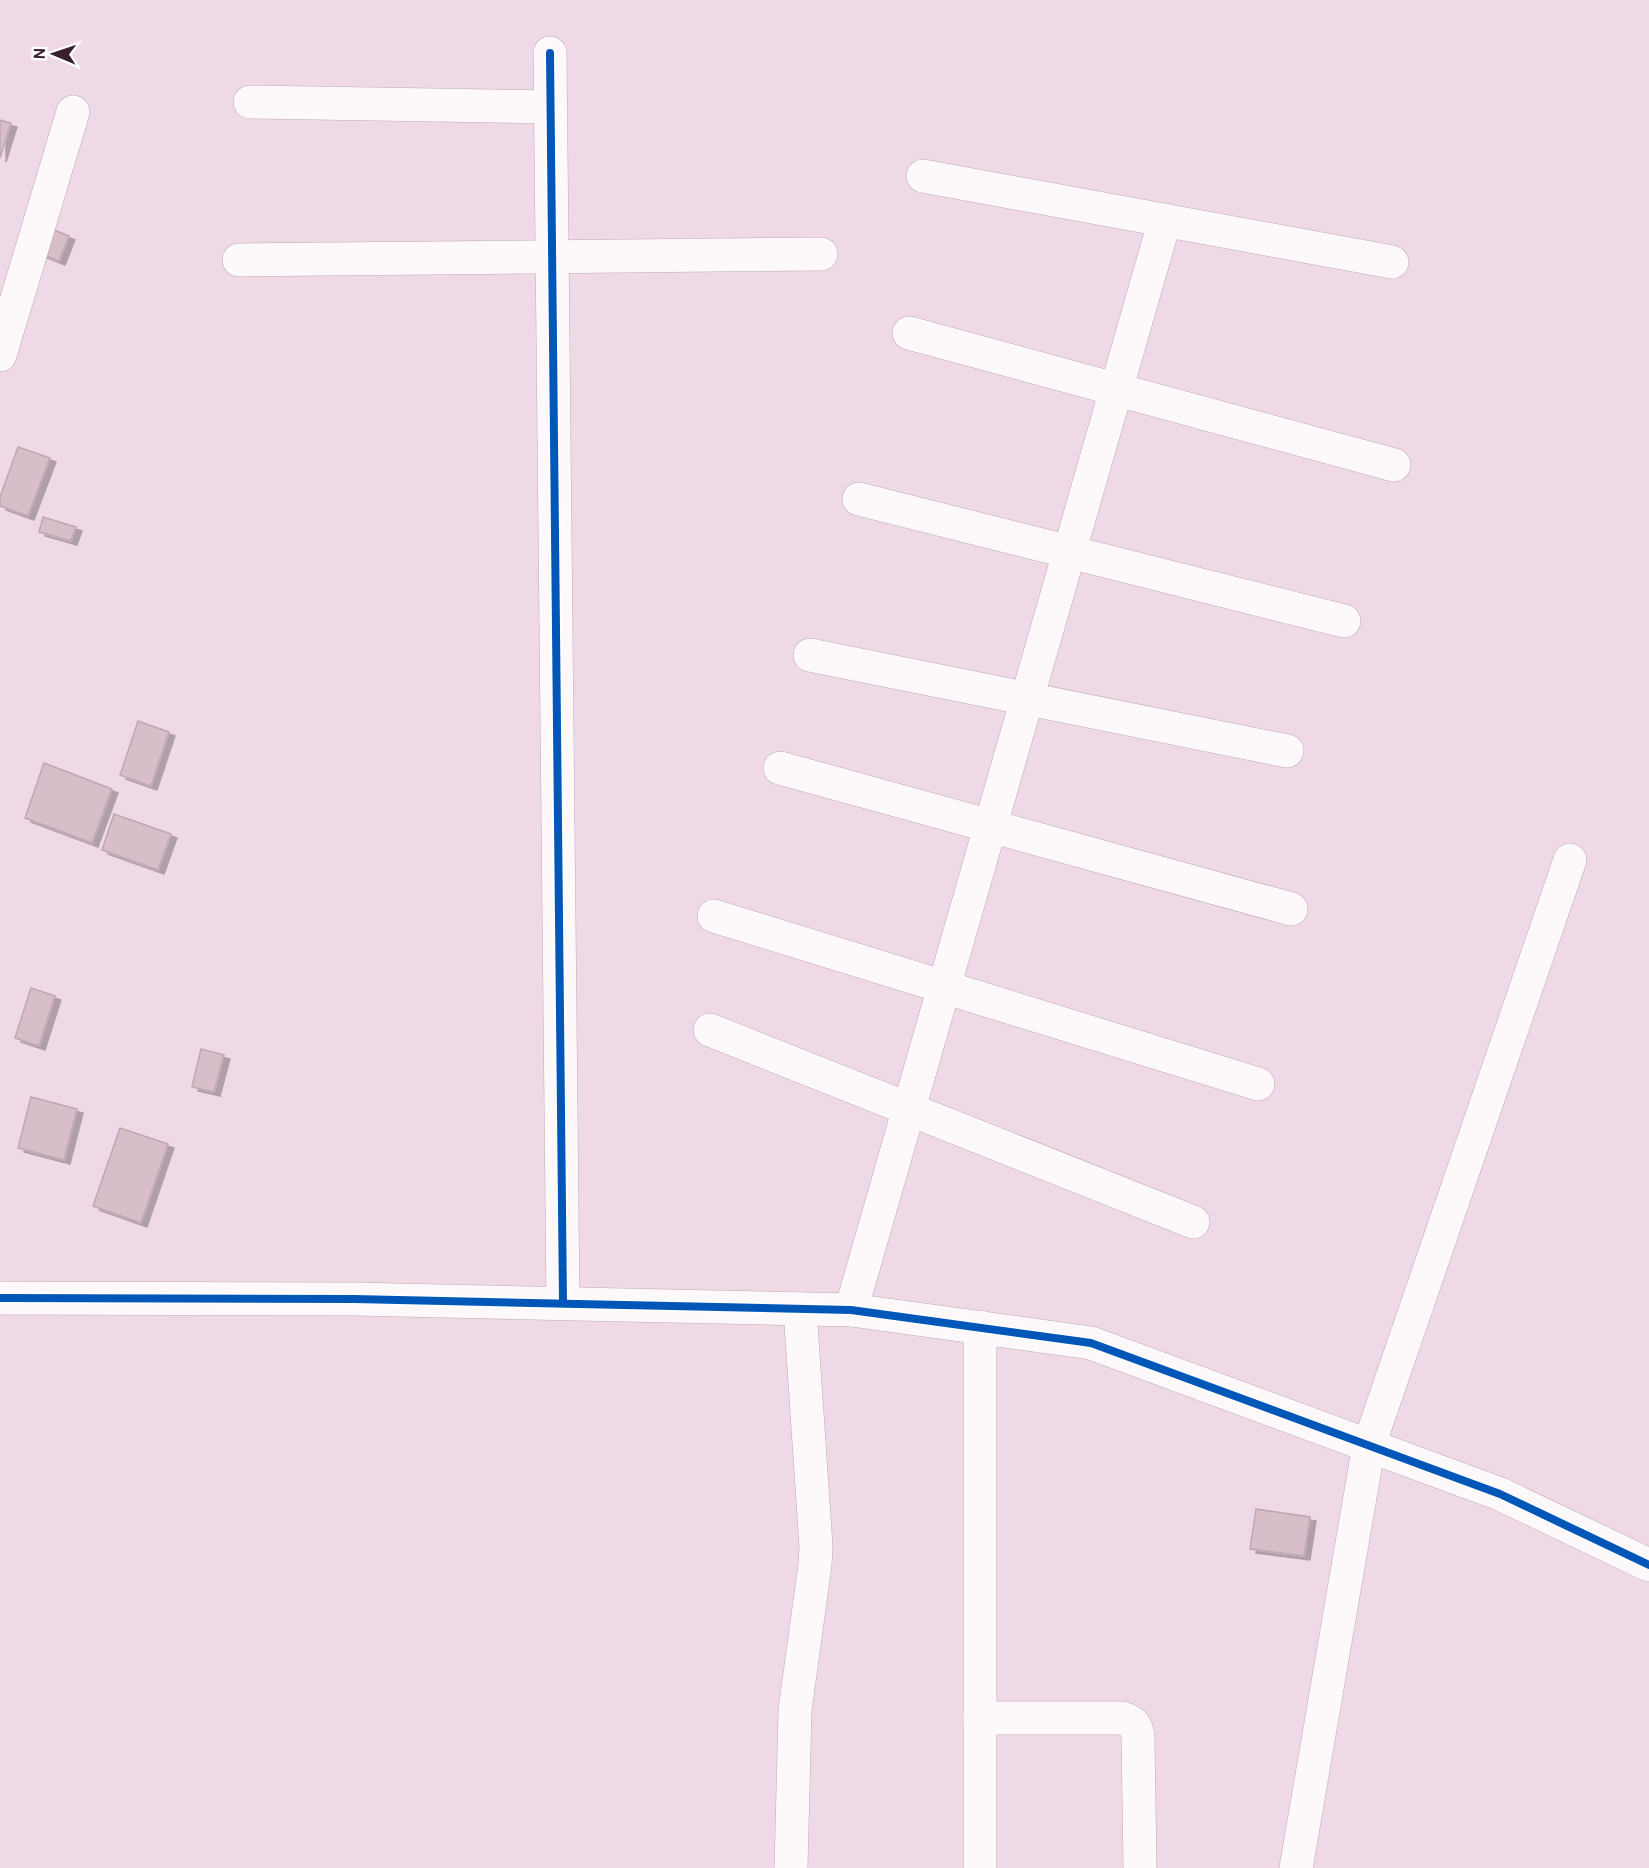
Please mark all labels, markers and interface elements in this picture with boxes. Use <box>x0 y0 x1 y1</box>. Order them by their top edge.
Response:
north arrow <box>24 24 84 84</box>
text: N <box>31 47 51 60</box>

